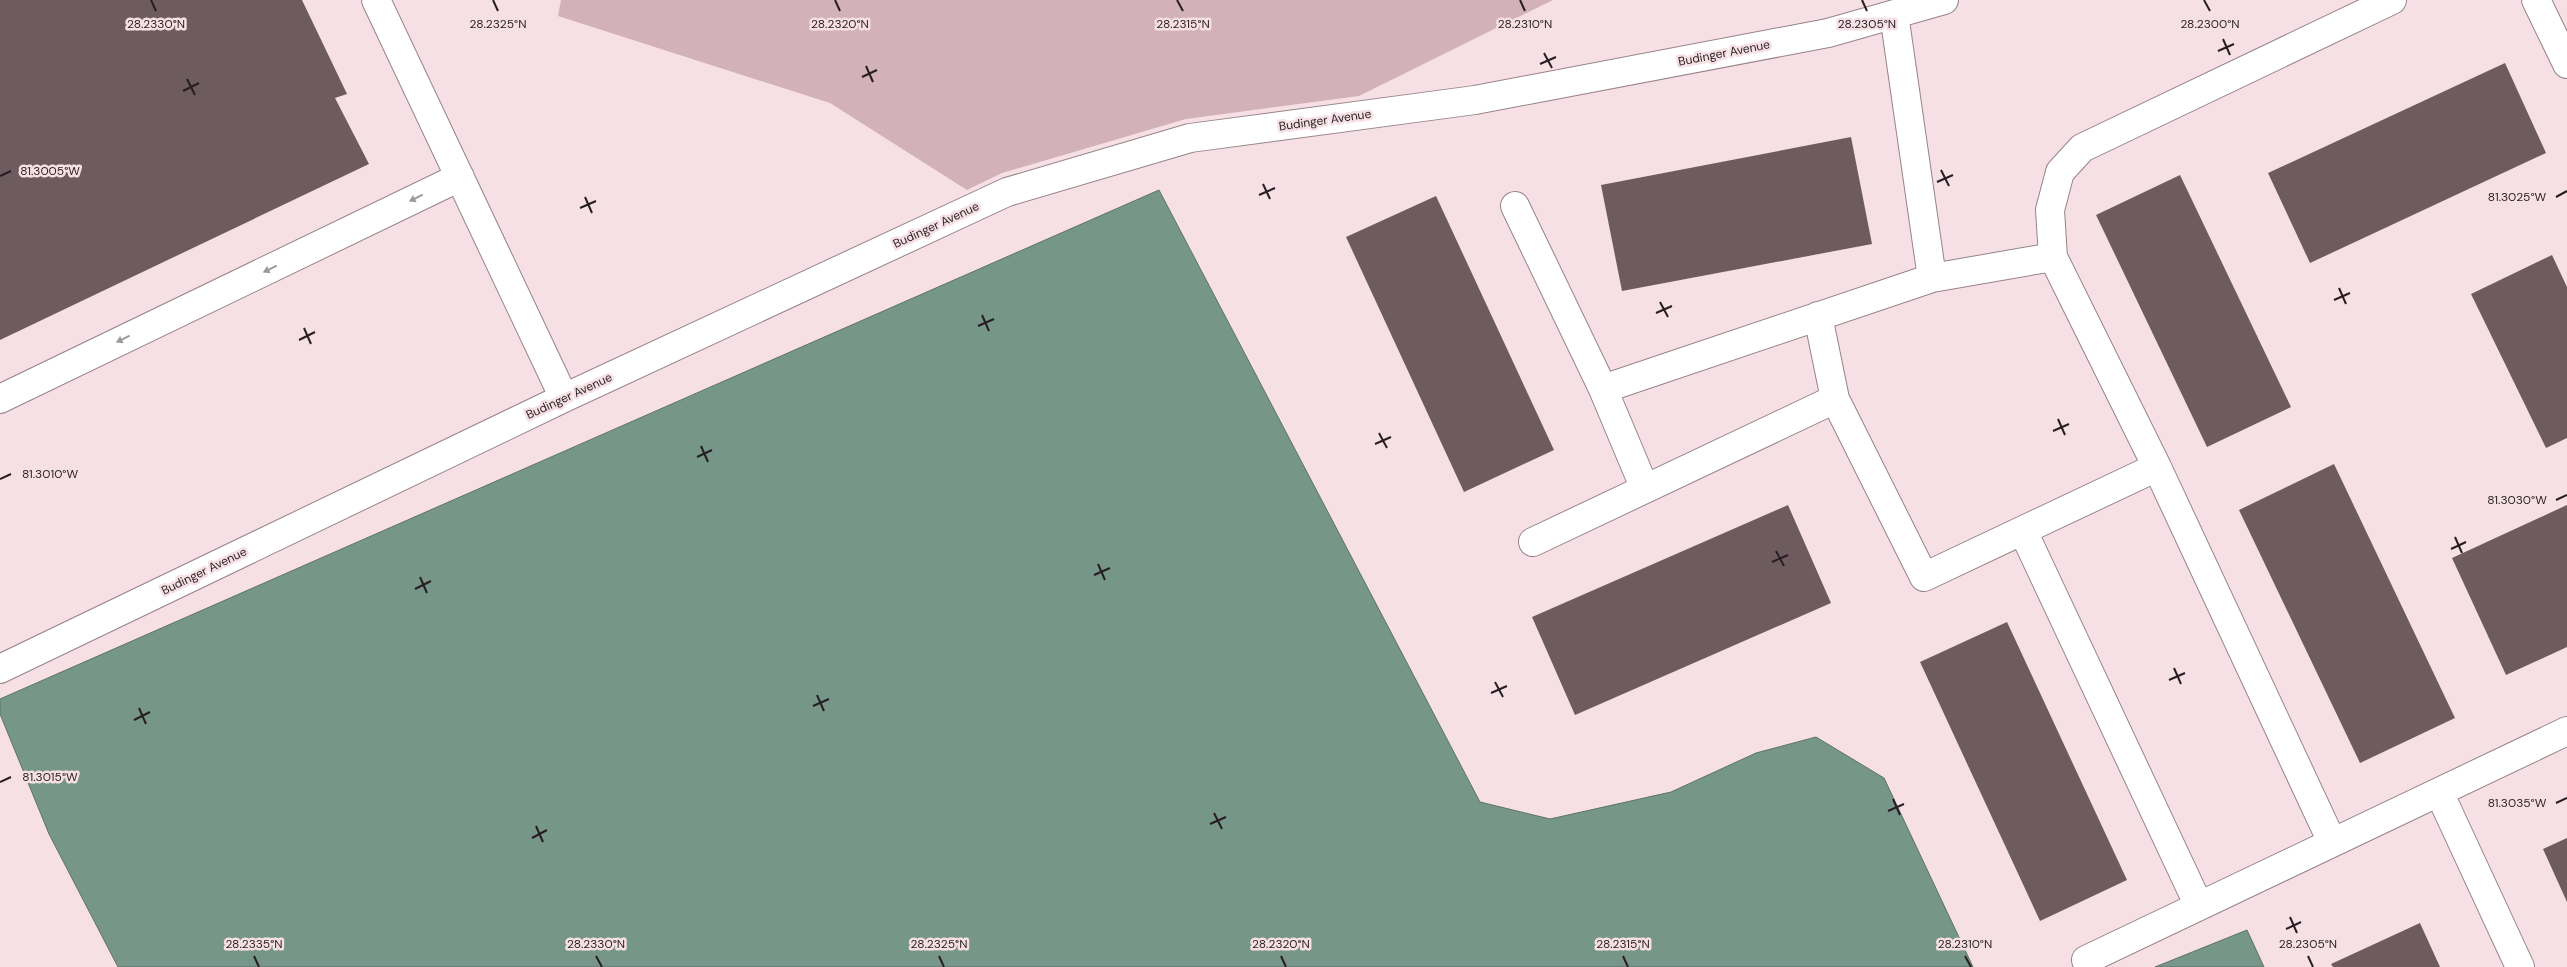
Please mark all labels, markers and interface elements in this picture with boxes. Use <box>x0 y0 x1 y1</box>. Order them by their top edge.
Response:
text: 28.2330°N <box>127 16 185 32</box>
text: 28.2325°N <box>469 16 527 32</box>
text: 28.2320°N <box>811 16 869 32</box>
text: 28.2315°N <box>1156 16 1210 32</box>
text: 28.2310°N <box>1498 16 1552 32</box>
text: 28.2305°N <box>1838 16 1896 32</box>
text: 28.2300°N <box>2180 16 2240 32</box>
street label: Budinger Avenue <box>1677 36 1771 70</box>
street label: Budinger Avenue <box>1278 106 1372 134</box>
text: 81.3005°W <box>20 163 80 179</box>
text: 81.3025°W <box>2488 189 2547 205</box>
one-way arrow <box>409 195 423 203</box>
street label: Budinger Avenue <box>890 198 982 252</box>
one-way arrow <box>262 265 277 273</box>
one-way arrow <box>116 336 130 344</box>
street label: Budinger Avenue <box>523 369 615 423</box>
text: 81.3010°W <box>22 466 78 482</box>
text: 81.3030°W <box>2487 492 2547 508</box>
street label: Budinger Avenue <box>159 543 250 599</box>
text: 81.3015°W <box>22 769 78 785</box>
text: 81.3035°W <box>2488 795 2547 811</box>
text: 28.2335°N <box>225 936 283 952</box>
text: 28.2330°N <box>567 936 625 952</box>
text: 28.2325°N <box>910 936 968 952</box>
text: 28.2320°N <box>1252 936 1310 952</box>
text: 28.2315°N <box>1596 936 1650 952</box>
text: 28.2310°N <box>1938 936 1992 952</box>
text: 28.2305°N <box>2279 936 2337 952</box>

